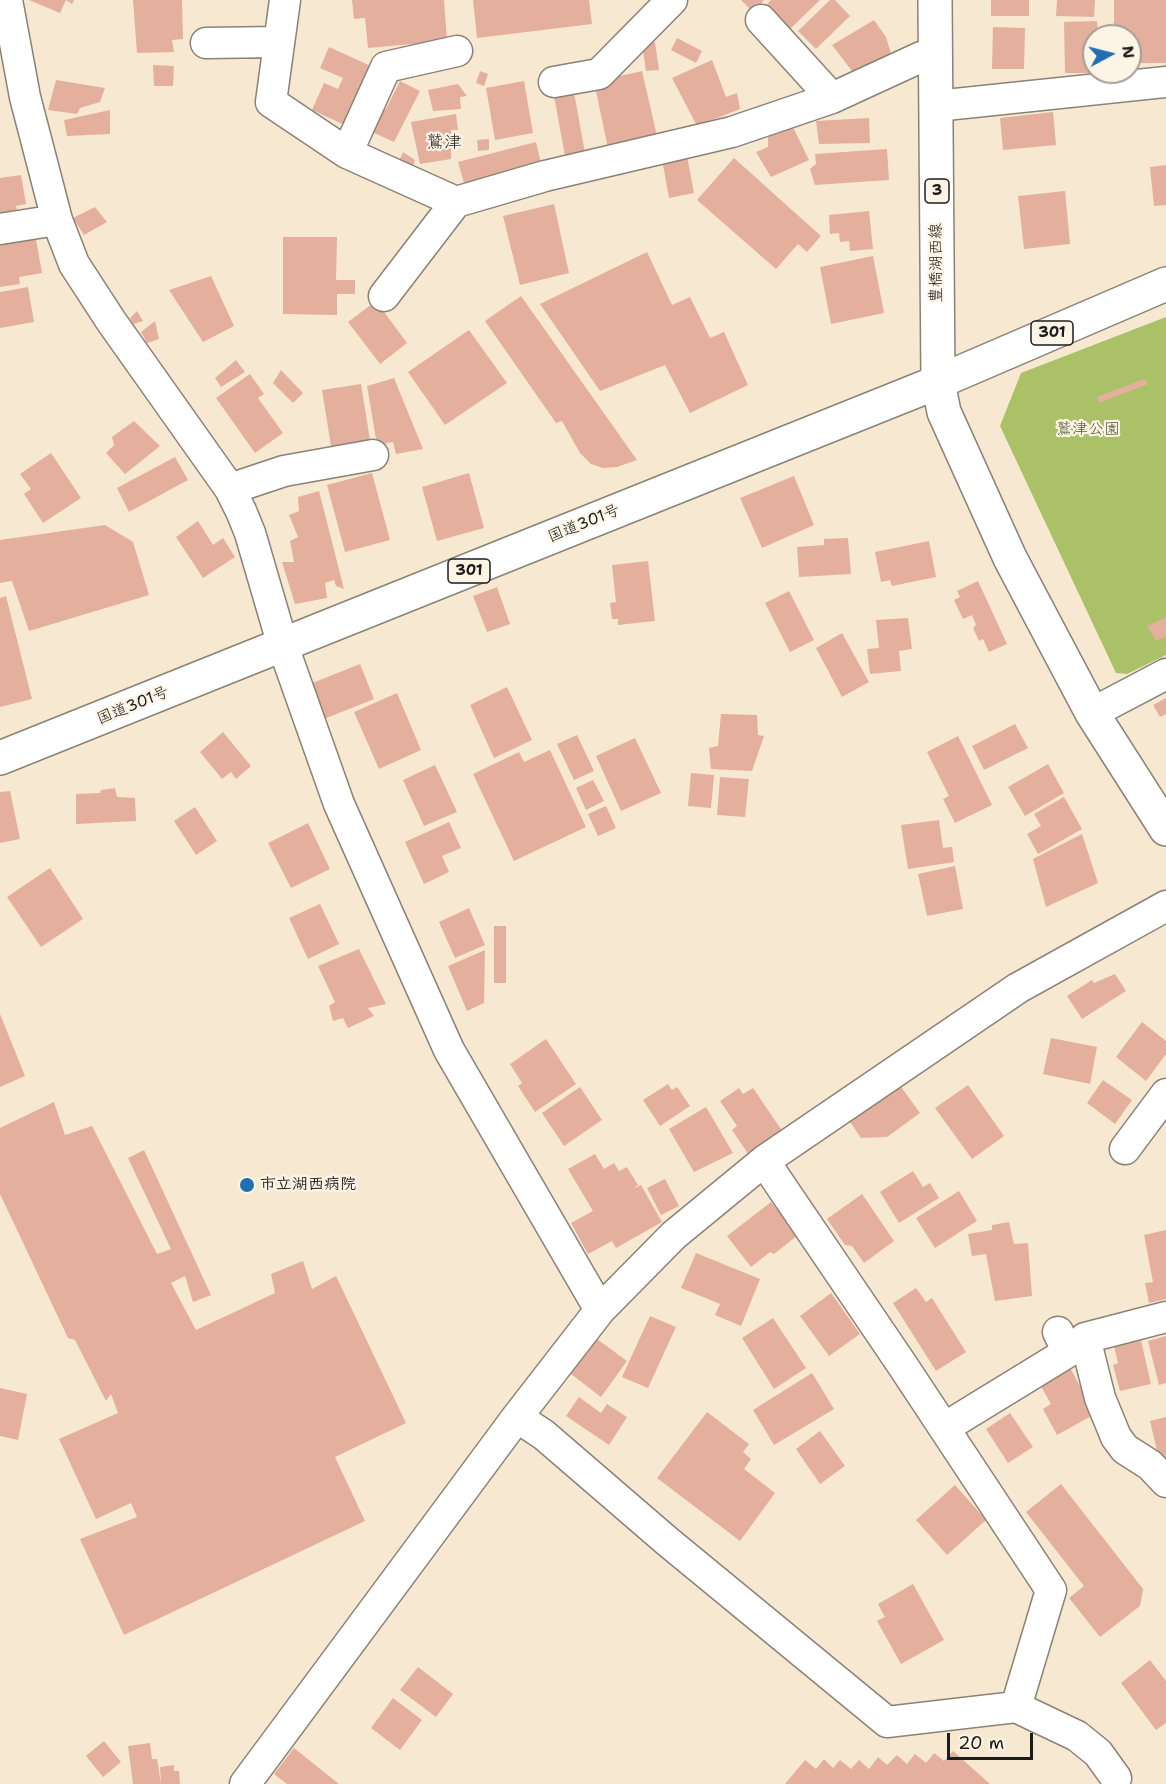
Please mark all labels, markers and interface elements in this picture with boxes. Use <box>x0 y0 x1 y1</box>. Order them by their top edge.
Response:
north arrow <box>1082 24 1142 84</box>
text: N <box>1117 44 1140 60</box>
district label: 鷲津 <box>426 132 462 154</box>
road number: 3 <box>925 179 949 203</box>
street label: 豊橋湖西線 <box>927 223 947 303</box>
road number: 301 <box>1031 321 1073 345</box>
park label: 鷲津公園 <box>1056 420 1120 440</box>
street label: 国道301号 <box>545 501 623 547</box>
road number: 301 <box>448 559 490 583</box>
street label: 国道301号 <box>94 683 172 729</box>
place label: 市立湖西病院 <box>260 1175 356 1195</box>
marker: 市立湖西病院 <box>238 1176 256 1194</box>
scale bar <box>950 1721 1036 1759</box>
text: 20 m <box>958 1731 1004 1755</box>

